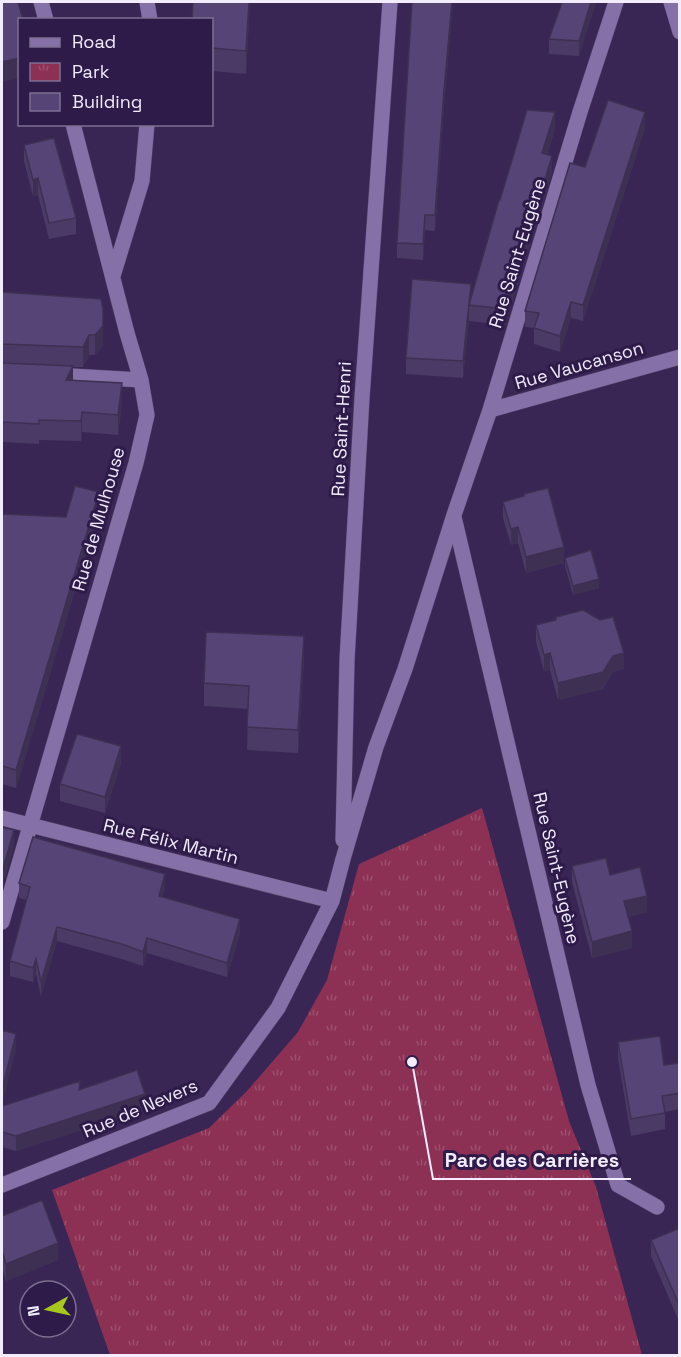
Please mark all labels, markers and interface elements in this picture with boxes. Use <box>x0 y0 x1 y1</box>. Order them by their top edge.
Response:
legend <box>18 18 213 126</box>
text: Road <box>72 30 116 53</box>
text: Park <box>72 60 110 83</box>
text: Building <box>72 90 142 113</box>
street label: Rue Saint-Eugène <box>483 175 551 331</box>
street label: Rue Vaucanson <box>512 336 646 394</box>
street label: Rue Saint-Henri <box>326 361 356 497</box>
street label: Rue de Mulhouse <box>66 444 130 594</box>
street label: Rue Saint-Eugène <box>528 790 586 946</box>
street label: Rue Félix Martin <box>101 813 241 869</box>
street label: Rue de Nevers <box>79 1073 201 1143</box>
callout: Parc des Carrières <box>433 1141 631 1179</box>
text: Parc des Carrières <box>445 1147 619 1173</box>
north arrow <box>18 1279 78 1339</box>
text: N <box>22 1304 45 1318</box>

